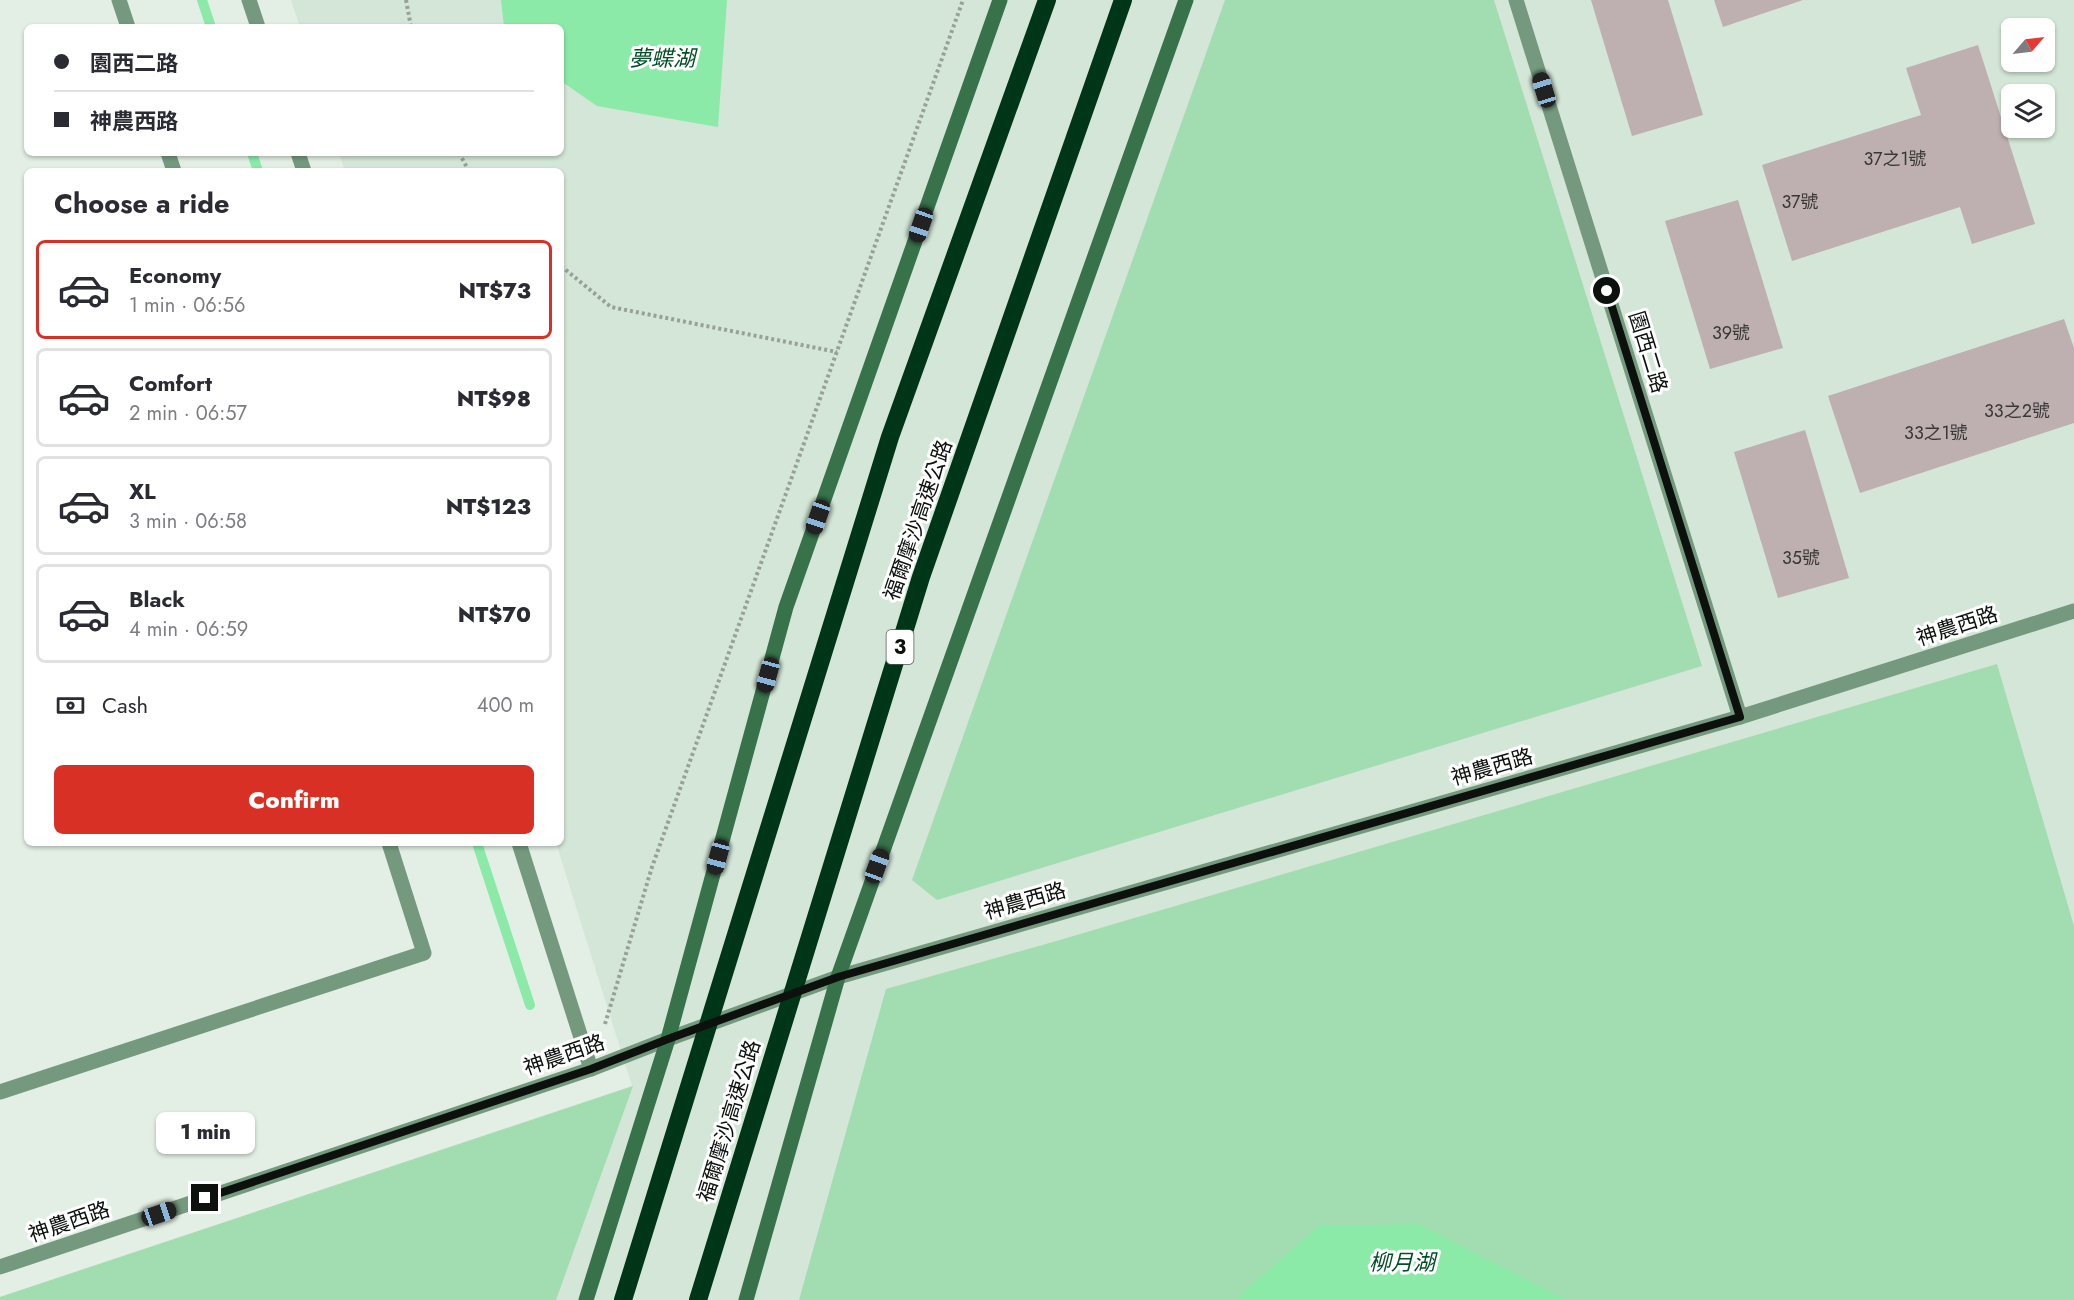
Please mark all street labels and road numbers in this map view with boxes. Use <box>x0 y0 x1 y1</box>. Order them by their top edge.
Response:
street label: 園西二路 <box>1621 307 1675 397</box>
street label: 福爾摩沙高速公路 <box>876 436 960 604</box>
street label: 神農西路 <box>1912 599 2002 653</box>
road number: 3 <box>886 630 914 664</box>
street label: 神農西路 <box>1447 741 1537 793</box>
street label: 神農西路 <box>980 875 1070 927</box>
street label: 神農西路 <box>519 1027 609 1083</box>
street label: 福爾摩沙高速公路 <box>690 1036 768 1206</box>
street label: 神農西路 <box>24 1194 114 1250</box>

